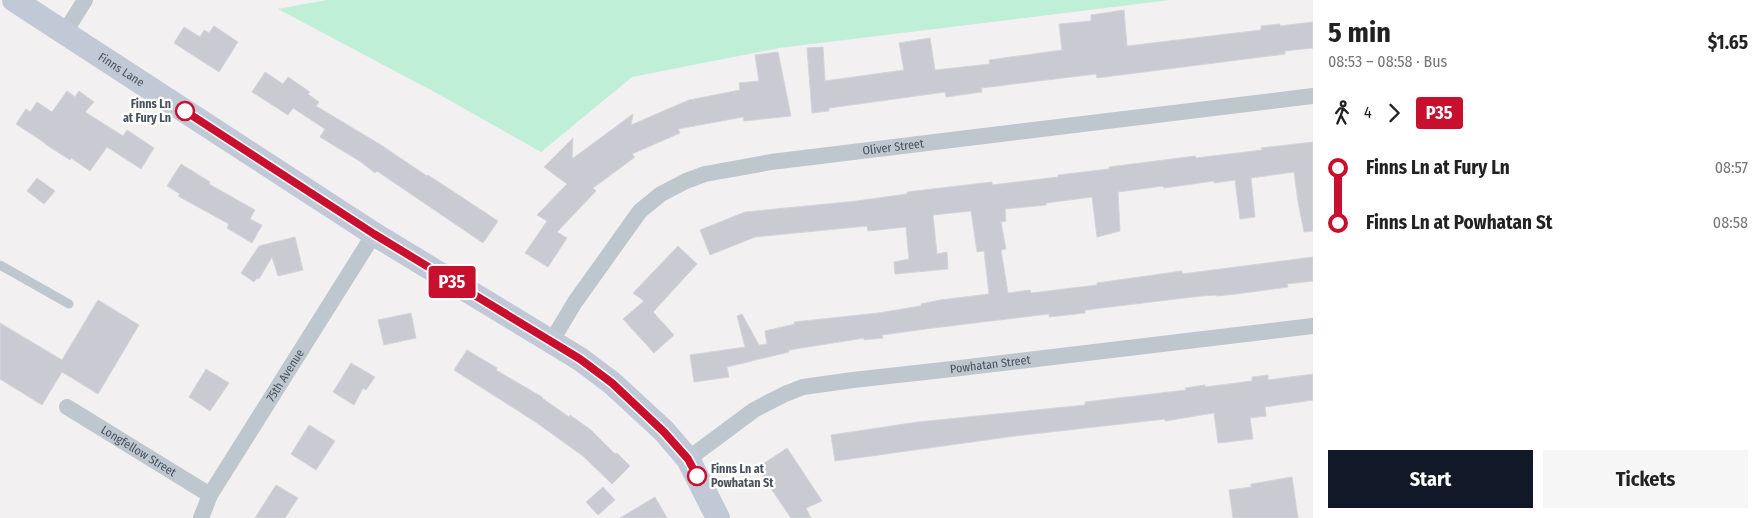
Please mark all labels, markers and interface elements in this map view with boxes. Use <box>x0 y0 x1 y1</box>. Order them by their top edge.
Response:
text: 5 min <box>1328 16 1391 49</box>
text: $1.65 <box>1708 31 1748 54</box>
street label: Finns Lane <box>96 50 147 90</box>
text: 08:53 – 08:58 · Bus <box>1328 52 1447 71</box>
place label: Finns Ln at Fury Ln <box>123 97 171 125</box>
icon: walk <box>1328 99 1356 127</box>
icon: forward <box>1380 99 1408 127</box>
marker: Finns Ln at Fury Ln <box>175 101 195 121</box>
text: P35 <box>1426 102 1453 124</box>
text: 4 <box>1364 103 1372 122</box>
street label: Oliver Street <box>862 136 925 158</box>
text: Finns Ln at Fury Ln <box>1366 156 1510 179</box>
text: 08:57 <box>1715 158 1748 177</box>
text: Finns Ln at Powhatan St <box>1366 211 1552 234</box>
text: 08:58 <box>1713 213 1748 232</box>
line badge: P35 <box>423 266 481 298</box>
text: P35 <box>439 271 465 293</box>
street label: 75th Avenue <box>263 346 307 404</box>
street label: Powhatan Street <box>949 353 1031 376</box>
street label: Longfellow Street <box>98 423 179 479</box>
button: Start <box>1328 450 1533 508</box>
button: Tickets <box>1543 450 1748 508</box>
place label: Finns Ln at Powhatan St <box>711 462 774 490</box>
marker: Finns Ln at Powhatan St <box>687 466 707 486</box>

